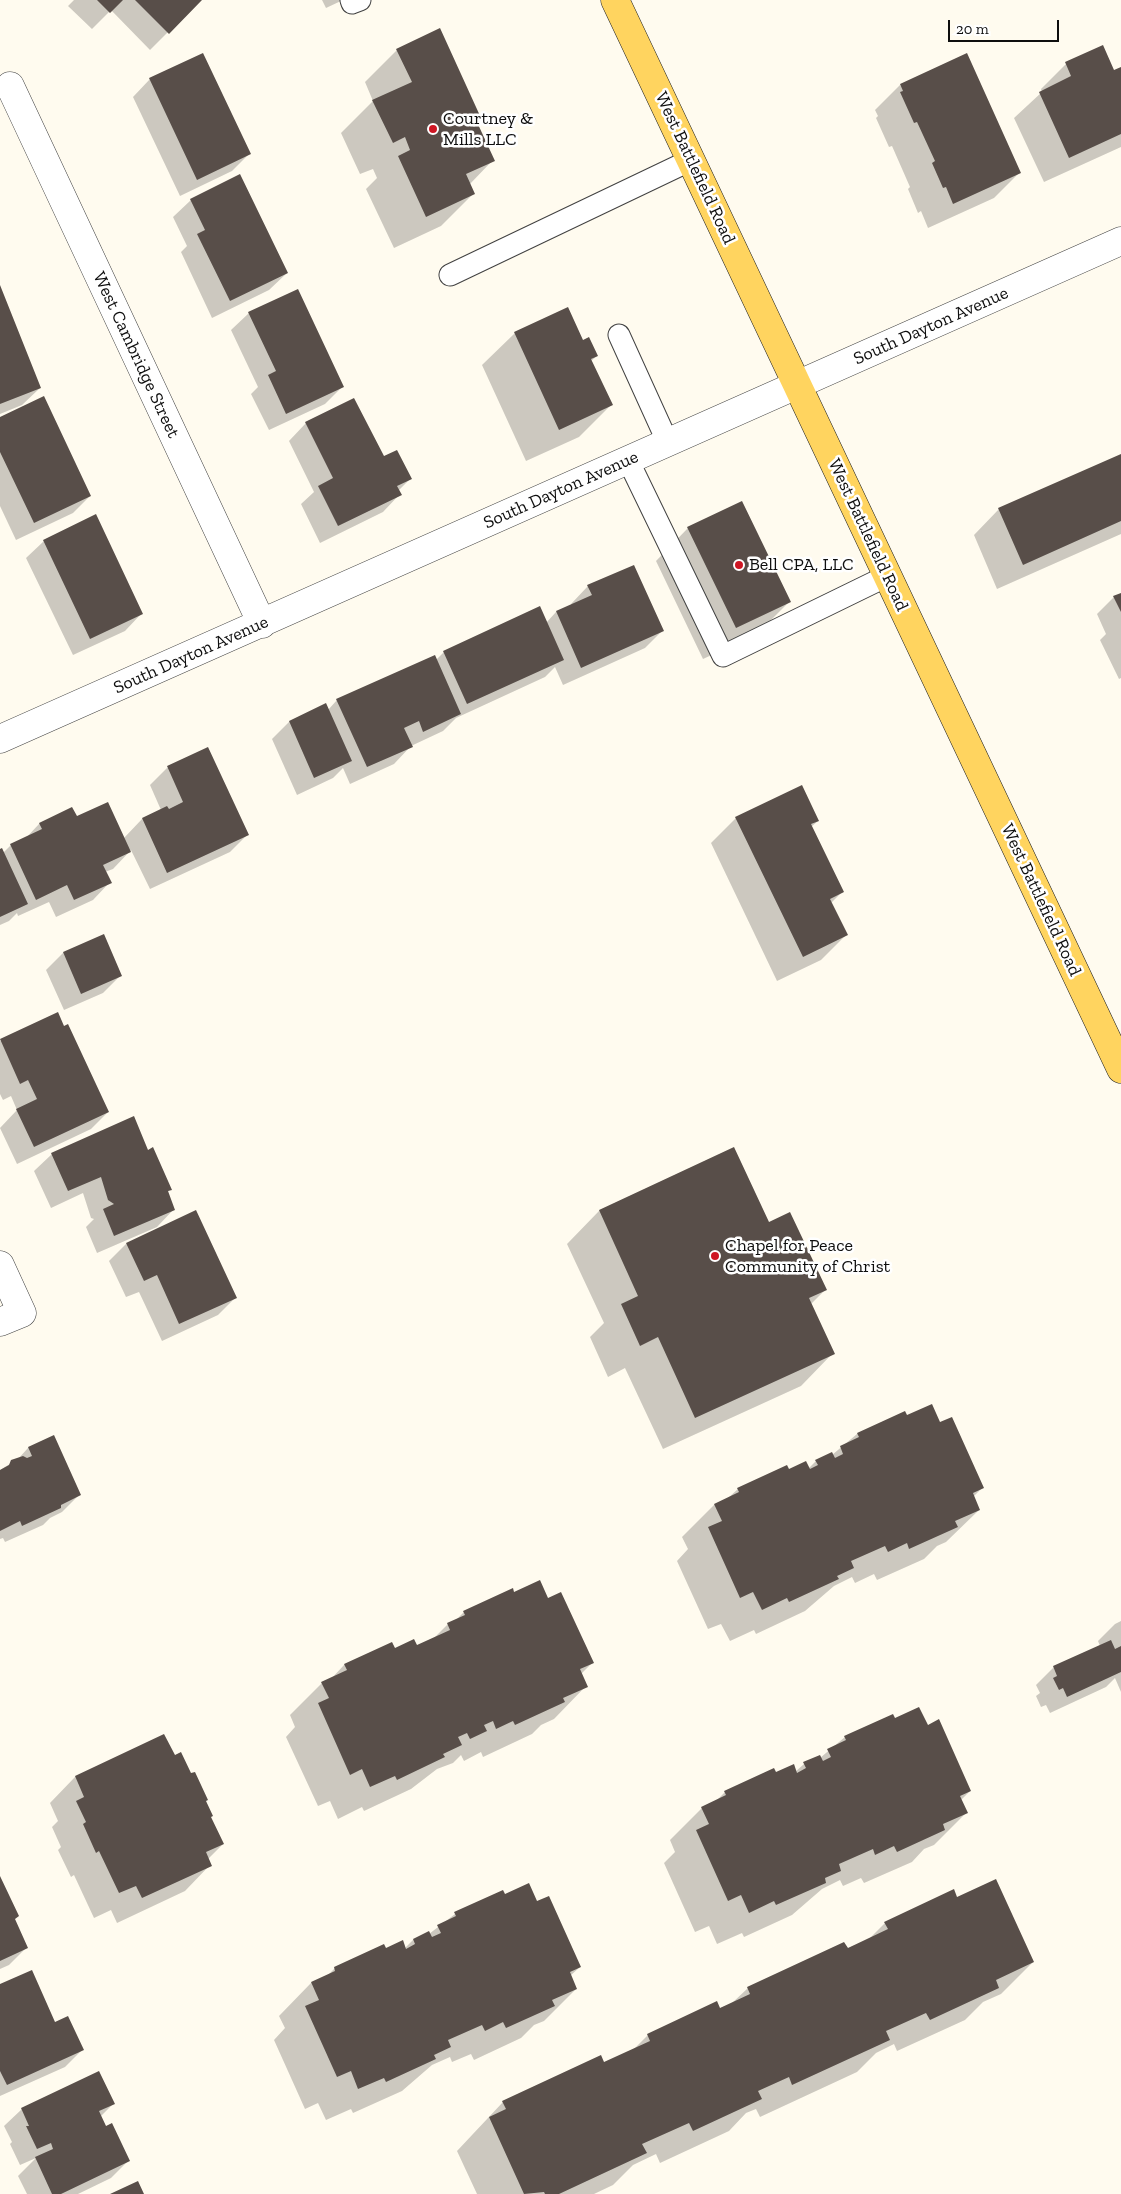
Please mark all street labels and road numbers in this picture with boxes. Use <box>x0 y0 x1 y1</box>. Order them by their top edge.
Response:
street label: West Battlefield Road <box>650 88 740 248</box>
street label: West Cambridge Street <box>88 268 184 442</box>
street label: South Dayton Avenue <box>850 282 1012 370</box>
street label: South Dayton Avenue <box>480 446 642 534</box>
street label: West Battlefield Road <box>823 455 913 615</box>
street label: South Dayton Avenue <box>110 611 272 699</box>
street label: West Battlefield Road <box>996 820 1086 980</box>

